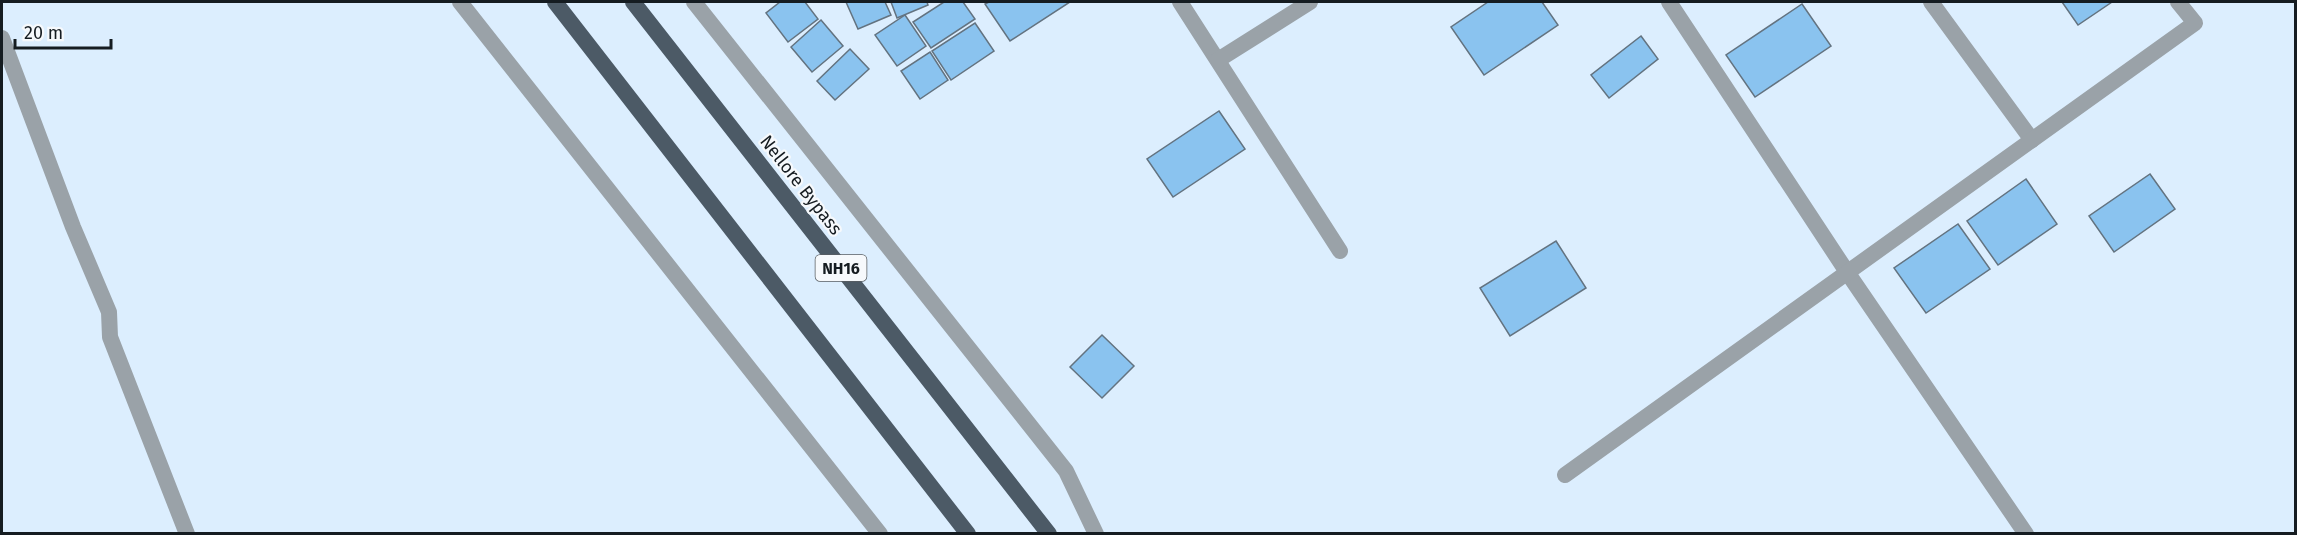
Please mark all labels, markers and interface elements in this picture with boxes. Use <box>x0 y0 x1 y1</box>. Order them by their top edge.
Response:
scale bar <box>15 12 111 50</box>
text: 20 m <box>24 22 63 44</box>
street label: Nellore Bypass <box>755 131 847 239</box>
road number: NH16 <box>816 255 866 281</box>

